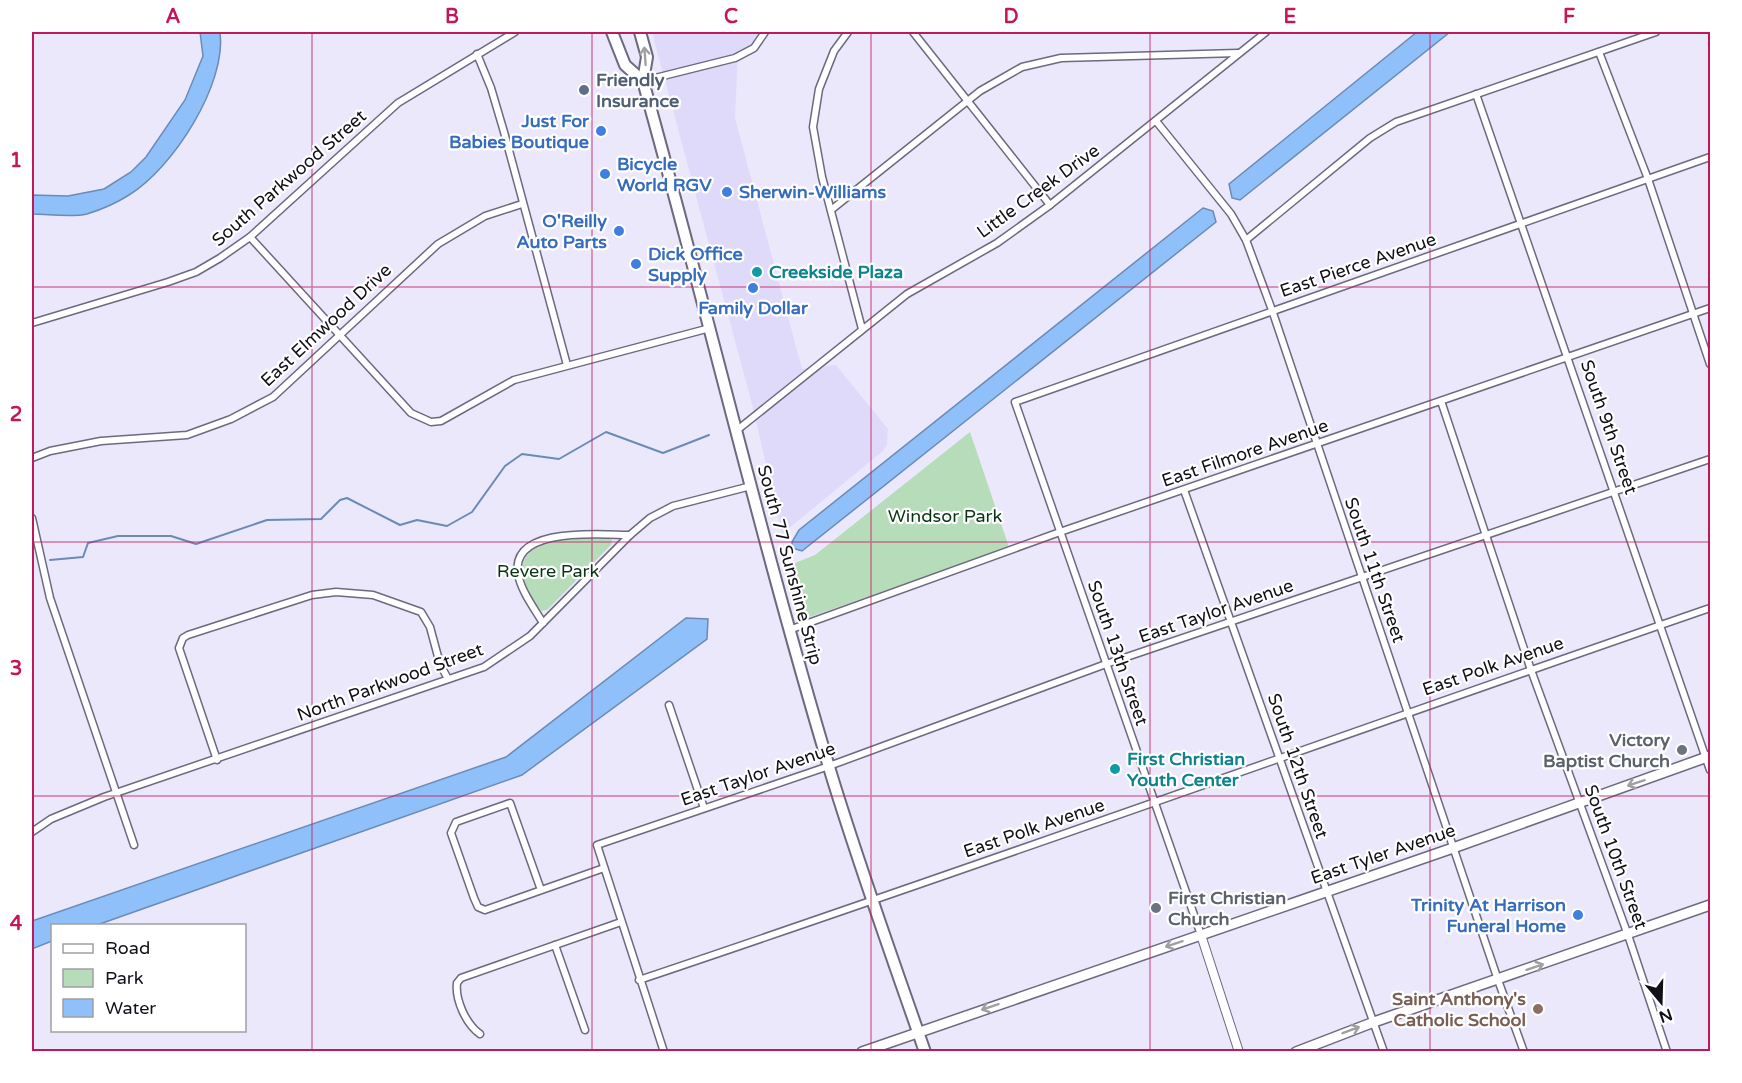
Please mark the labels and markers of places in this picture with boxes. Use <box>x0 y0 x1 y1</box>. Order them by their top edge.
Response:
place label: Friendly Insurance <box>596 69 679 112</box>
marker: Friendly Insurance <box>577 83 591 97</box>
place label: Just For Babies Boutique <box>449 110 590 153</box>
marker: Just For Babies Boutique <box>594 124 608 138</box>
place label: Bicycle World RGV <box>617 153 712 196</box>
marker: Bicycle World RGV <box>598 167 612 181</box>
place label: Sherwin-Williams <box>739 181 887 203</box>
marker: Sherwin-Williams <box>720 185 734 199</box>
place label: O'Reilly Auto Parts <box>516 210 607 253</box>
marker: O'Reilly Auto Parts <box>612 224 626 238</box>
place label: Dick Office Supply <box>648 243 743 286</box>
marker: Dick Office Supply <box>629 257 643 271</box>
place label: Creekside Plaza <box>769 261 903 283</box>
marker: Creekside Plaza <box>750 265 764 279</box>
marker: Family Dollar <box>746 281 760 295</box>
place label: Family Dollar <box>698 297 809 319</box>
place label: Victory Baptist Church <box>1543 729 1670 772</box>
marker: Victory Baptist Church <box>1675 743 1689 757</box>
place label: First Christian Youth Center <box>1127 748 1245 791</box>
marker: First Christian Youth Center <box>1108 762 1122 776</box>
place label: First Christian Church <box>1168 887 1286 930</box>
place label: Trinity At Harrison Funeral Home <box>1410 894 1566 937</box>
marker: First Christian Church <box>1149 901 1163 915</box>
marker: Trinity At Harrison Funeral Home <box>1571 908 1585 922</box>
place label: Saint Anthony's Catholic School <box>1392 988 1526 1031</box>
marker: Saint Anthony's Catholic School <box>1531 1002 1545 1016</box>

